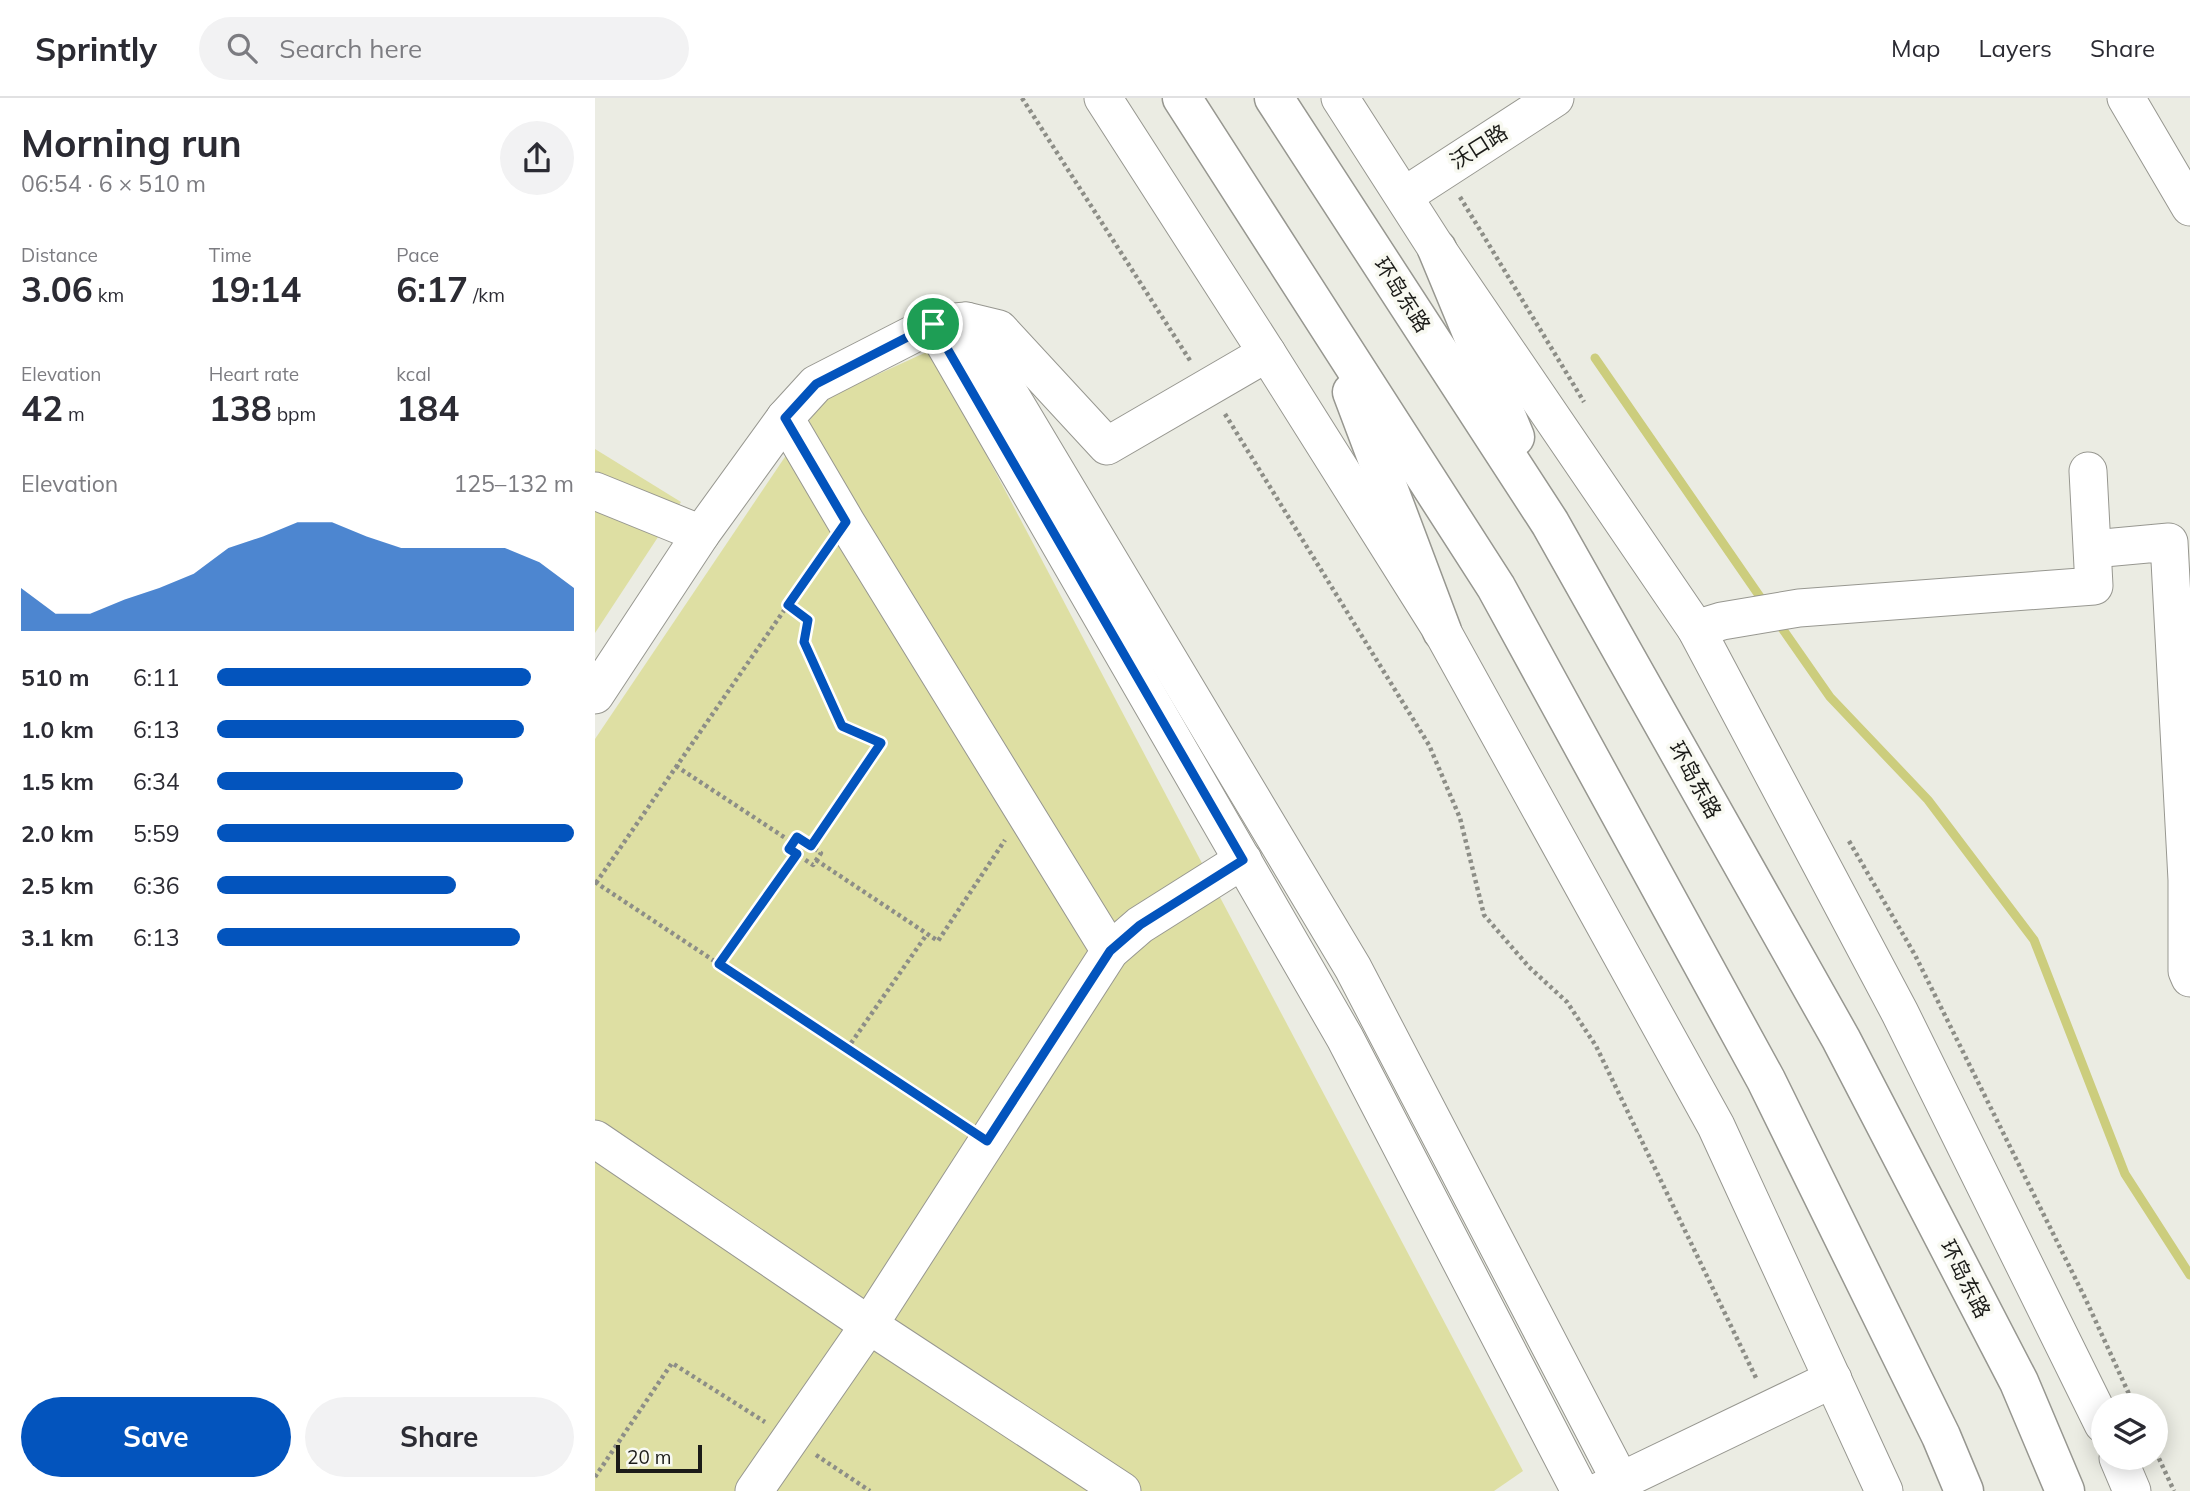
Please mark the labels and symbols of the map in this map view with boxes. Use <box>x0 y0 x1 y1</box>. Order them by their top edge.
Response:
street label: 沃口路 <box>1445 118 1512 174</box>
street label: 环岛东路 <box>1369 252 1437 337</box>
pin <box>903 294 963 354</box>
street label: 环岛东路 <box>1664 736 1728 823</box>
street label: 环岛东路 <box>1935 1235 1997 1322</box>
scale bar <box>616 1442 702 1474</box>

